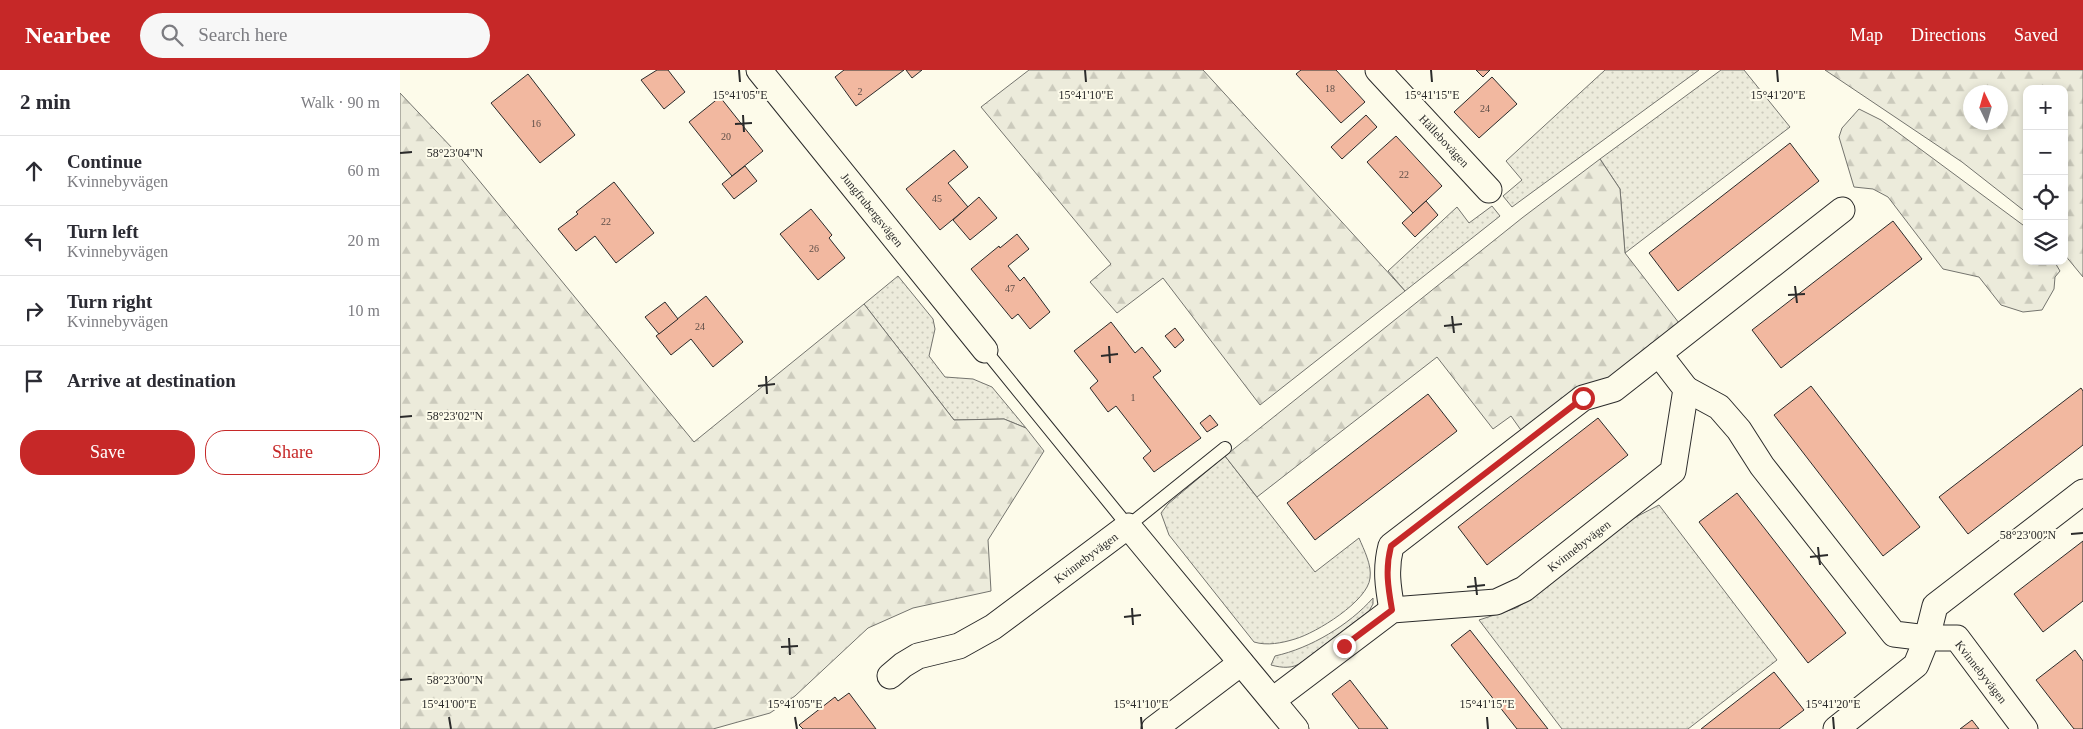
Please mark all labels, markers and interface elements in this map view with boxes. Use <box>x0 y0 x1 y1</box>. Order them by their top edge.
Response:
search box <box>140 13 490 58</box>
icon: search <box>158 21 186 49</box>
text: Nearbee <box>25 22 110 48</box>
text: Search here <box>198 24 287 45</box>
text: Map <box>1850 25 1883 45</box>
text: Directions <box>1911 25 1986 45</box>
text: Saved <box>2014 25 2058 45</box>
house number: 18 <box>1325 83 1335 94</box>
north arrow <box>1963 85 2008 130</box>
map controls <box>2023 85 2068 265</box>
button: + <box>2023 85 2068 130</box>
house number: 2 <box>858 86 863 97</box>
text: 15°41'05"E <box>712 88 768 102</box>
text: 15°41'10"E <box>1058 88 1114 102</box>
text: 15°41'15"E <box>1404 88 1460 102</box>
text: 15°41'20"E <box>1750 88 1806 102</box>
text: 2 min <box>20 90 71 114</box>
text: Walk · 90 m <box>301 94 380 111</box>
house number: 24 <box>1480 103 1490 114</box>
street label: Hällebovägen <box>1416 112 1472 170</box>
house number: 16 <box>531 118 541 129</box>
button: − <box>2023 130 2068 175</box>
house number: 20 <box>721 131 731 142</box>
text: 58°23'04"N <box>427 146 484 160</box>
text: Continue <box>67 151 142 172</box>
icon: ahead <box>20 157 48 185</box>
text: 60 m <box>348 162 380 179</box>
house number: 22 <box>1399 169 1409 180</box>
street label: Jungfrubergsvägen <box>838 170 906 250</box>
text: Kvinnebyvägen <box>67 173 168 190</box>
button: locate <box>2023 175 2068 220</box>
house number: 45 <box>932 193 942 204</box>
house number: 22 <box>601 216 611 227</box>
button: layers <box>2023 220 2068 265</box>
text: Turn left <box>67 221 139 242</box>
icon: left <box>20 227 48 255</box>
text: 20 m <box>348 232 380 249</box>
text: Kvinnebyvägen <box>67 243 168 260</box>
house number: 26 <box>809 243 819 254</box>
house number: 47 <box>1005 283 1015 294</box>
text: Turn right <box>67 291 152 312</box>
icon: right <box>20 297 48 325</box>
text: 10 m <box>348 302 380 319</box>
text: Kvinnebyvägen <box>67 313 168 330</box>
house number: 24 <box>695 321 705 332</box>
icon: arrive <box>20 367 48 395</box>
text: Arrive at destination <box>67 370 236 391</box>
route start <box>1572 387 1595 410</box>
house number: 1 <box>1131 392 1136 403</box>
text: 58°23'02"N <box>427 409 484 423</box>
button: Save <box>20 430 195 475</box>
button: Share <box>205 430 380 475</box>
street label: Kvinnebyvägen <box>1545 517 1613 575</box>
text: 58°23'00"N <box>2000 528 2057 542</box>
street label: Kvinnebyvägen <box>1051 530 1121 586</box>
route end <box>1333 635 1356 658</box>
street label: Kvinnebyvägen <box>1952 638 2010 706</box>
text: 58°23'00"N <box>427 673 484 687</box>
text: 15°41'00"E <box>421 697 477 711</box>
text: 15°41'05"E <box>767 697 823 711</box>
text: 15°41'10"E <box>1113 697 1169 711</box>
text: 15°41'15"E <box>1459 697 1515 711</box>
text: 15°41'20"E <box>1805 697 1861 711</box>

